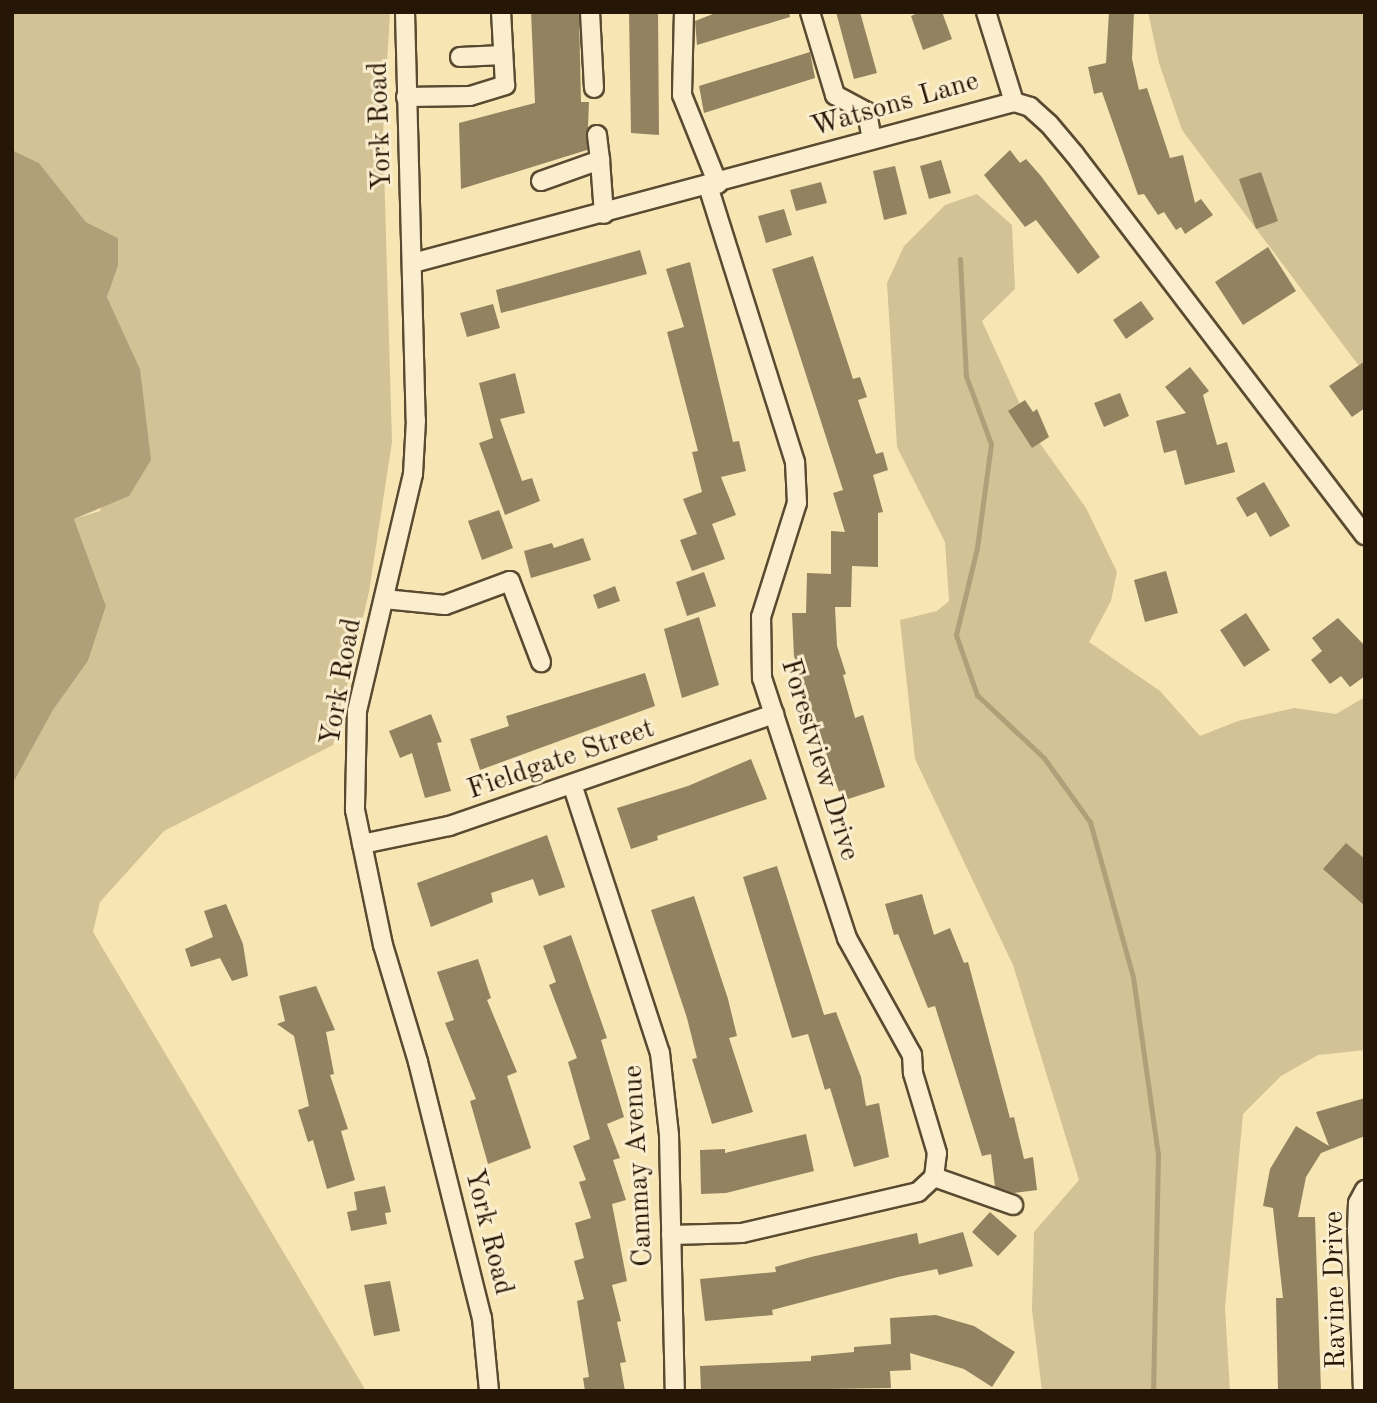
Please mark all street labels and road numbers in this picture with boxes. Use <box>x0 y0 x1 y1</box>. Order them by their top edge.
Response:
street label: York Road <box>362 61 400 191</box>
street label: Watsons Lane <box>807 65 983 145</box>
street label: York Road <box>314 616 370 748</box>
street label: Forestview Drive <box>772 655 866 865</box>
street label: Fieldgate Street <box>463 712 659 808</box>
street label: Cammay Avenue <box>617 1064 661 1268</box>
street label: York Road <box>456 1166 520 1298</box>
street label: Ravine Drive <box>1318 1210 1354 1370</box>

